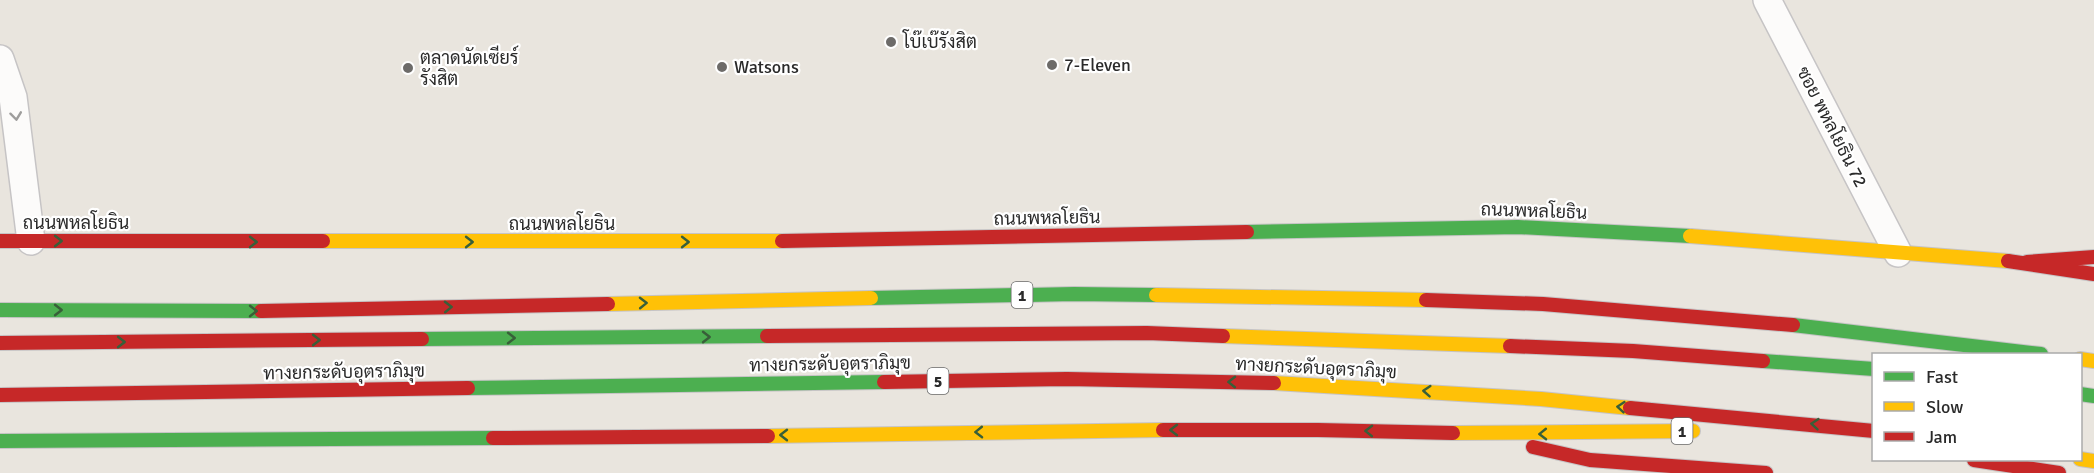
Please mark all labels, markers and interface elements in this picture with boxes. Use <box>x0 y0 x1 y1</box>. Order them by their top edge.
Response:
place label: โบ๊เบ๊รังสิต <box>902 29 977 53</box>
marker: โบ๊เบ๊รังสิต <box>884 35 898 49</box>
place label: ตลาดนัดเซียร์ รังสิต <box>420 45 519 90</box>
place label: 7-Eleven <box>1064 54 1131 76</box>
place label: Watsons <box>734 56 799 78</box>
marker: 7-Eleven <box>1045 58 1059 72</box>
marker: Watsons <box>715 60 729 74</box>
marker: ตลาดนัดเซียร์ รังสิต <box>401 61 415 75</box>
street label: ซอย พหลโยธิน 72 <box>1792 62 1874 191</box>
one-way arrow <box>9 111 21 120</box>
street label: ถนนพหลโยธิน <box>1480 196 1588 224</box>
street label: ถนนพหลโยธิน <box>993 204 1100 230</box>
street label: ถนนพหลโยธิน <box>23 210 129 234</box>
street label: ถนนพหลโยธิน <box>509 211 615 235</box>
one-way arrow <box>54 235 63 247</box>
one-way arrow <box>249 236 258 248</box>
one-way arrow <box>465 236 474 248</box>
one-way arrow <box>681 236 690 248</box>
road number: 1 <box>1012 282 1032 308</box>
one-way arrow <box>639 297 648 309</box>
one-way arrow <box>444 301 453 314</box>
one-way arrow <box>54 304 63 316</box>
one-way arrow <box>249 305 258 317</box>
one-way arrow <box>702 331 711 343</box>
one-way arrow <box>507 332 516 344</box>
one-way arrow <box>312 334 321 346</box>
one-way arrow <box>117 335 126 348</box>
street label: ทางยกระดับอุตราภิมุข <box>749 352 911 377</box>
street label: ทางยกระดับอุตราภิมุข <box>1235 353 1397 384</box>
legend <box>1872 353 2082 461</box>
street label: ทางยกระดับอุตราภิมุข <box>263 360 425 385</box>
text: Fast <box>1926 366 1958 388</box>
road number: 5 <box>928 368 948 394</box>
one-way arrow <box>1228 375 1237 388</box>
one-way arrow <box>1422 385 1431 398</box>
text: Slow <box>1926 396 1963 418</box>
one-way arrow <box>1617 401 1626 414</box>
road number: 1 <box>1672 418 1692 444</box>
one-way arrow <box>1811 418 1820 431</box>
one-way arrow <box>1170 424 1179 436</box>
one-way arrow <box>1365 424 1374 437</box>
one-way arrow <box>975 426 984 439</box>
text: Jam <box>1926 426 1957 448</box>
one-way arrow <box>1538 428 1547 440</box>
one-way arrow <box>780 429 789 441</box>

